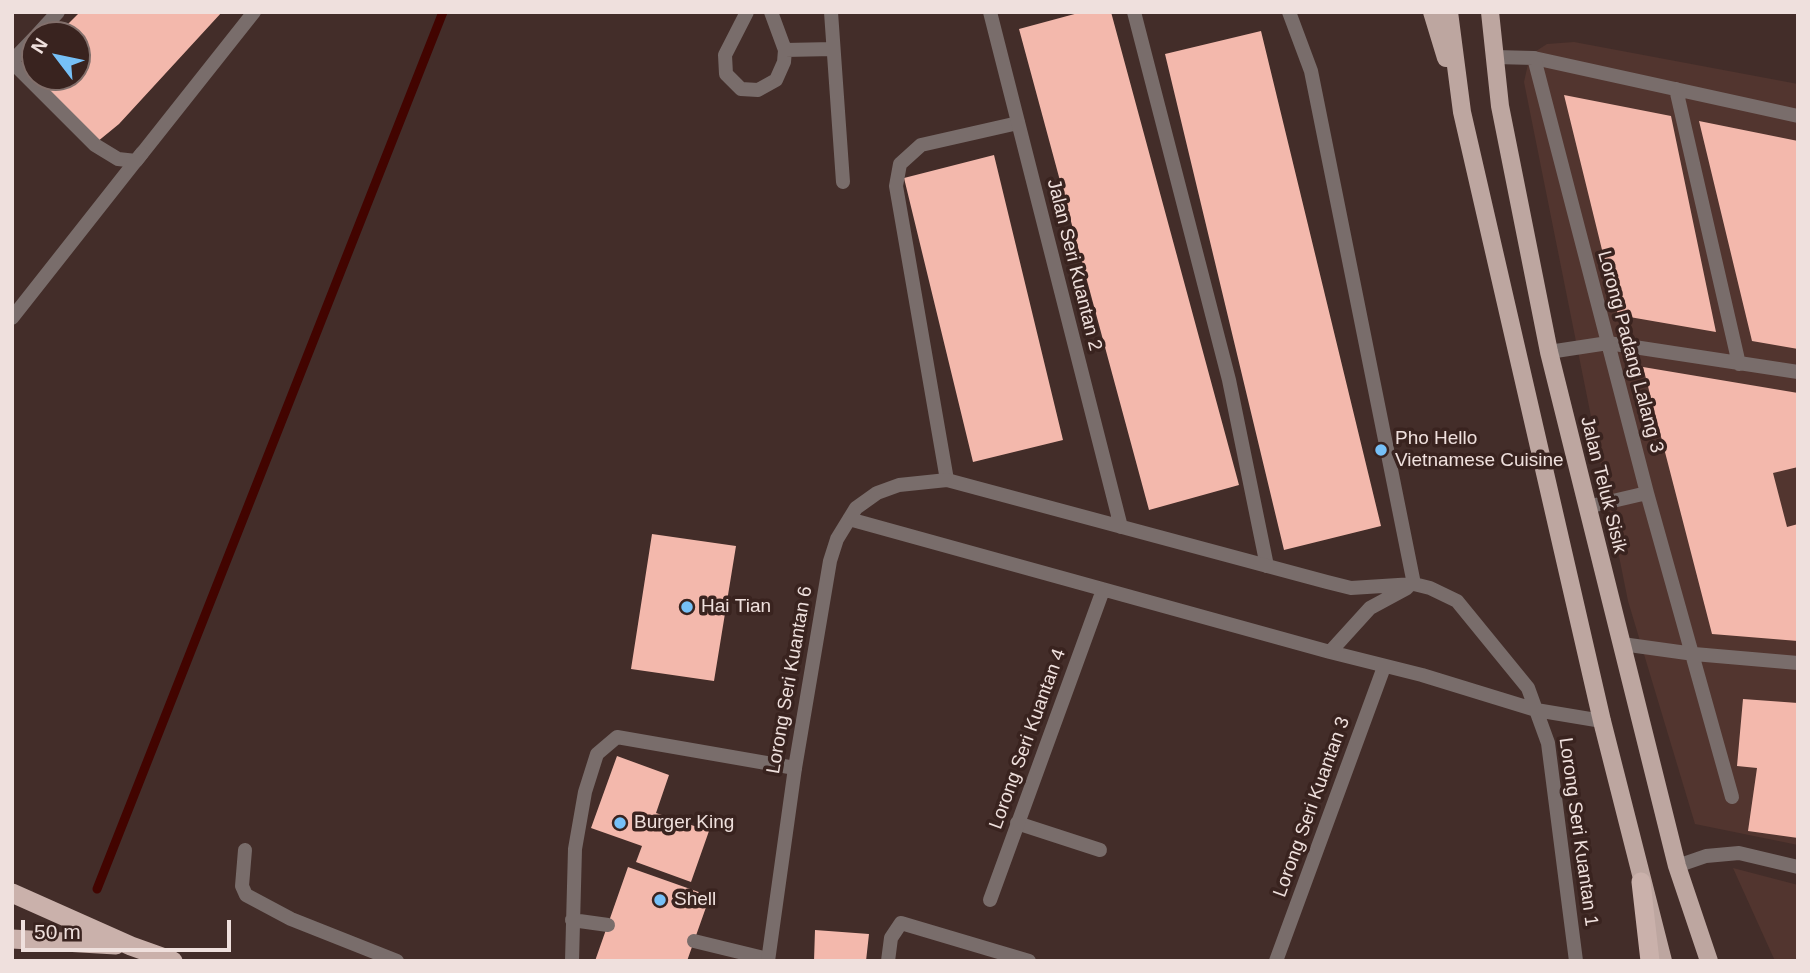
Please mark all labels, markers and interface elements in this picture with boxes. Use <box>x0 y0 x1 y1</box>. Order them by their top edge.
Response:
north arrow <box>21 21 91 91</box>
text: N <box>27 34 52 57</box>
street label: Jalan Seri Kuantan 2 <box>1042 177 1106 353</box>
street label: Lorong Padang Lalang 3 <box>1592 249 1668 455</box>
street label: Jalan Teluk Sisik <box>1575 414 1631 556</box>
place label: Pho Hello Vietnamese Cuisine <box>1395 428 1564 472</box>
marker: Pho Hello Vietnamese Cuisine <box>1373 442 1389 458</box>
street label: Lorong Seri Kuantan 6 <box>762 584 818 776</box>
place label: Hai Tian <box>701 596 771 618</box>
marker: Hai Tian <box>679 599 695 615</box>
street label: Lorong Seri Kuantan 4 <box>985 646 1071 832</box>
street label: Lorong Seri Kuantan 3 <box>1269 714 1355 900</box>
street label: Lorong Seri Kuantan 1 <box>1553 736 1603 928</box>
place label: Burger King <box>634 812 734 834</box>
marker: Burger King <box>612 815 628 831</box>
place label: Shell <box>674 889 716 911</box>
marker: Shell <box>652 892 668 908</box>
scale bar <box>24 906 234 950</box>
text: 50 m <box>34 920 81 943</box>

